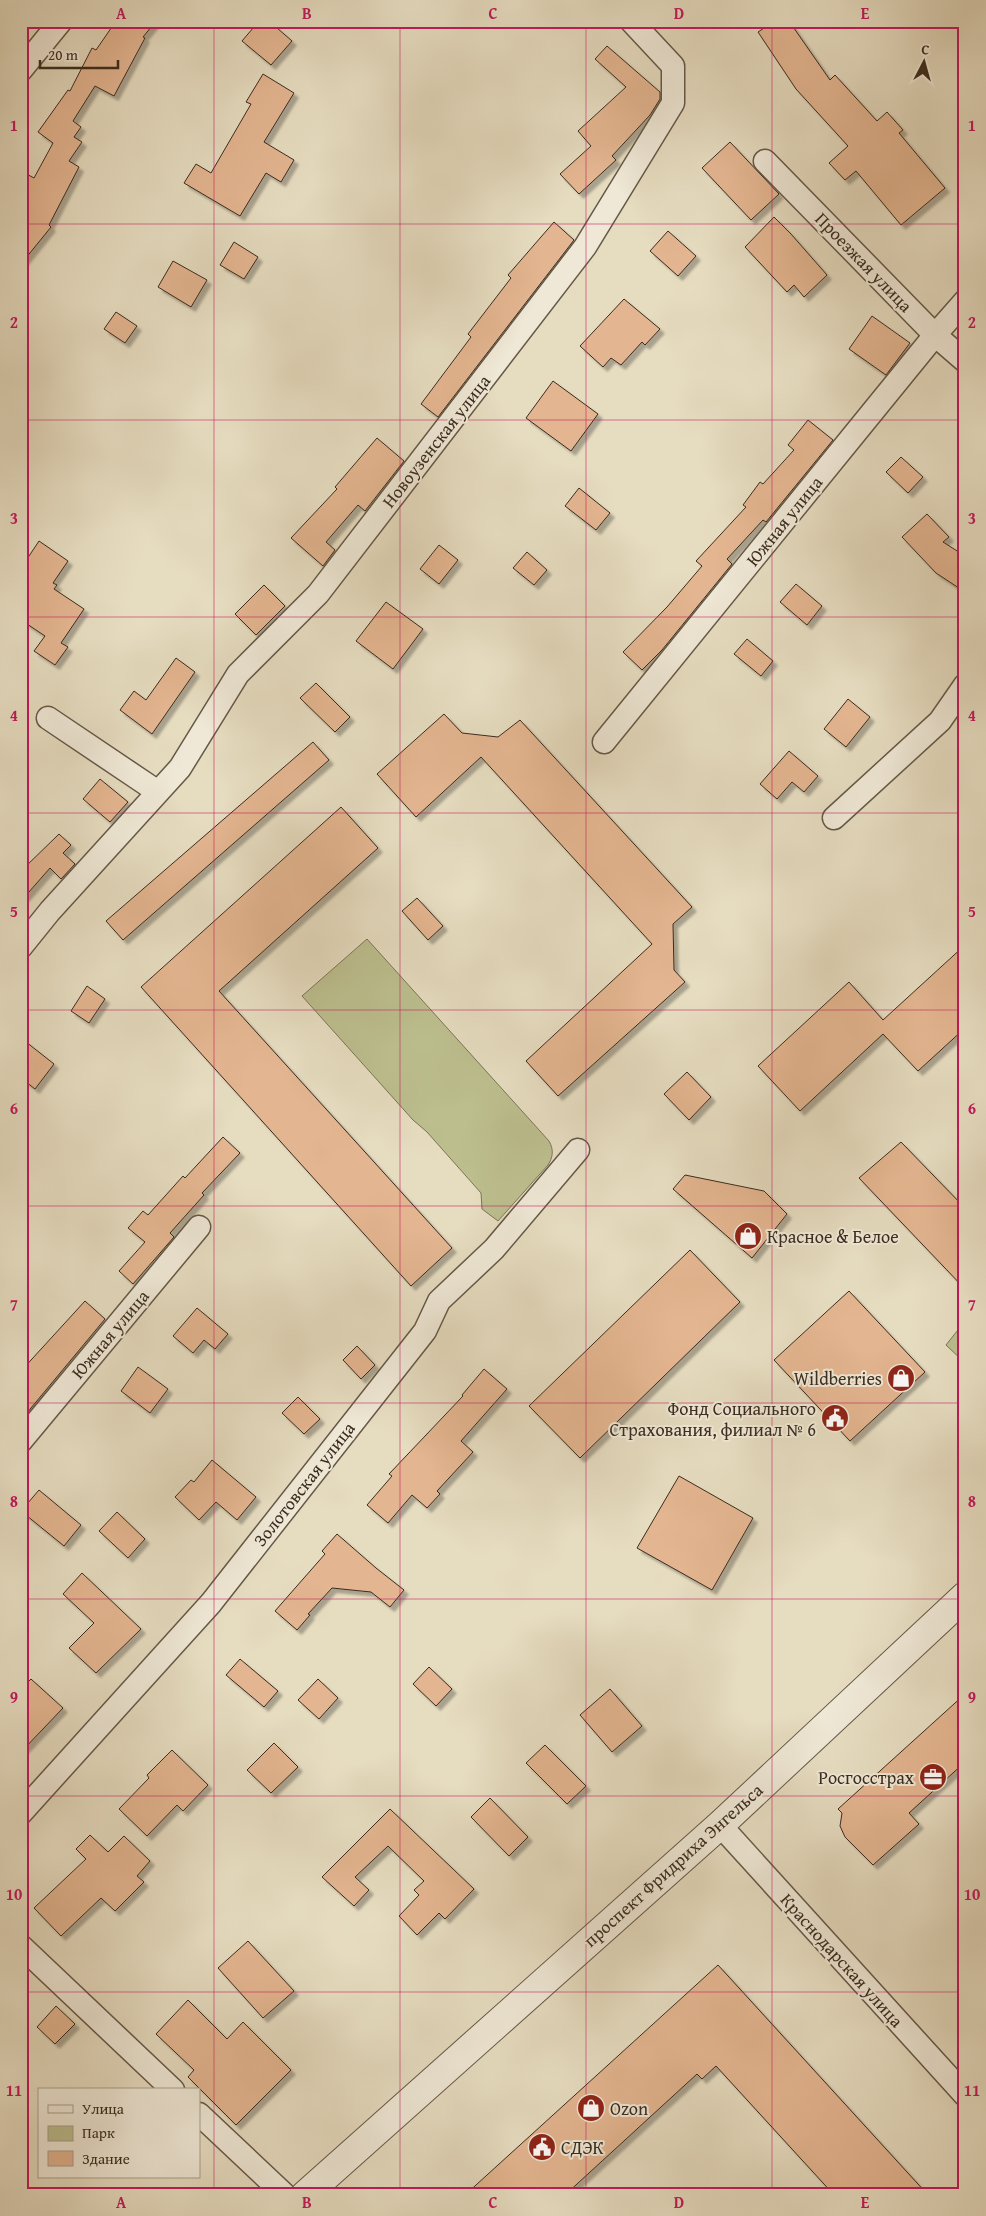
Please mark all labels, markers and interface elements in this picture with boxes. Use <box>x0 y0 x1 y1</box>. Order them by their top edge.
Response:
text: A <box>116 1 127 25</box>
text: B <box>302 1 312 25</box>
text: C <box>488 1 498 25</box>
text: D <box>674 1 684 25</box>
text: E <box>861 1 870 25</box>
scale bar <box>40 38 118 70</box>
north arrow <box>898 38 948 88</box>
text: С <box>920 39 930 59</box>
text: 20 m <box>48 44 79 65</box>
text: 1 <box>10 113 18 137</box>
text: 1 <box>968 113 976 137</box>
street label: Проезжая улица <box>809 206 919 319</box>
text: 2 <box>10 310 18 334</box>
text: 2 <box>968 310 976 334</box>
street label: Новоузенская улица <box>375 368 497 513</box>
street label: Южная улица <box>739 470 829 572</box>
text: 3 <box>10 506 18 530</box>
text: 3 <box>968 506 976 530</box>
text: 4 <box>10 703 18 727</box>
text: 4 <box>968 703 976 727</box>
text: 5 <box>10 899 18 923</box>
text: 5 <box>968 899 976 923</box>
text: 6 <box>10 1096 18 1120</box>
text: 6 <box>968 1096 976 1120</box>
shop icon: Красное & Белое <box>733 1221 763 1251</box>
place label: Красное & Белое <box>767 1223 899 1250</box>
street label: Южная улица <box>65 1283 156 1385</box>
text: 7 <box>10 1292 18 1316</box>
text: 7 <box>968 1292 976 1316</box>
shop icon: Wildberries <box>886 1363 916 1393</box>
place label: Wildberries <box>794 1365 882 1392</box>
place label: Фонд Социального Страхования, филиал № 6 <box>610 1395 816 1443</box>
public building icon: Фонд Социального Страхования, филиал № 6 <box>820 1403 850 1433</box>
street label: Золотовская улица <box>247 1416 362 1552</box>
text: 8 <box>10 1489 18 1513</box>
text: 8 <box>968 1489 976 1513</box>
text: 9 <box>10 1685 18 1709</box>
text: 9 <box>968 1685 976 1709</box>
office icon: Росгосстрах <box>918 1762 948 1792</box>
place label: Росгосстрах <box>818 1764 915 1791</box>
street label: проспект Фридриха Энгельса <box>577 1777 769 1953</box>
text: 10 <box>6 1882 22 1906</box>
text: 10 <box>964 1882 980 1906</box>
street label: Краснодарская улица <box>774 1887 910 2033</box>
text: 11 <box>6 2078 22 2102</box>
text: 11 <box>964 2078 980 2102</box>
legend <box>38 2088 200 2178</box>
shop icon: Ozon <box>576 2093 606 2123</box>
place label: Ozon <box>610 2095 648 2122</box>
text: Улица <box>82 2098 125 2119</box>
text: Парк <box>82 2122 115 2143</box>
public building icon: СДЭК <box>527 2132 557 2162</box>
place label: СДЭК <box>561 2134 604 2161</box>
text: Здание <box>82 2148 130 2169</box>
text: A <box>116 2190 127 2214</box>
text: B <box>302 2190 312 2214</box>
text: C <box>488 2190 498 2214</box>
text: D <box>674 2190 684 2214</box>
text: E <box>861 2190 870 2214</box>

